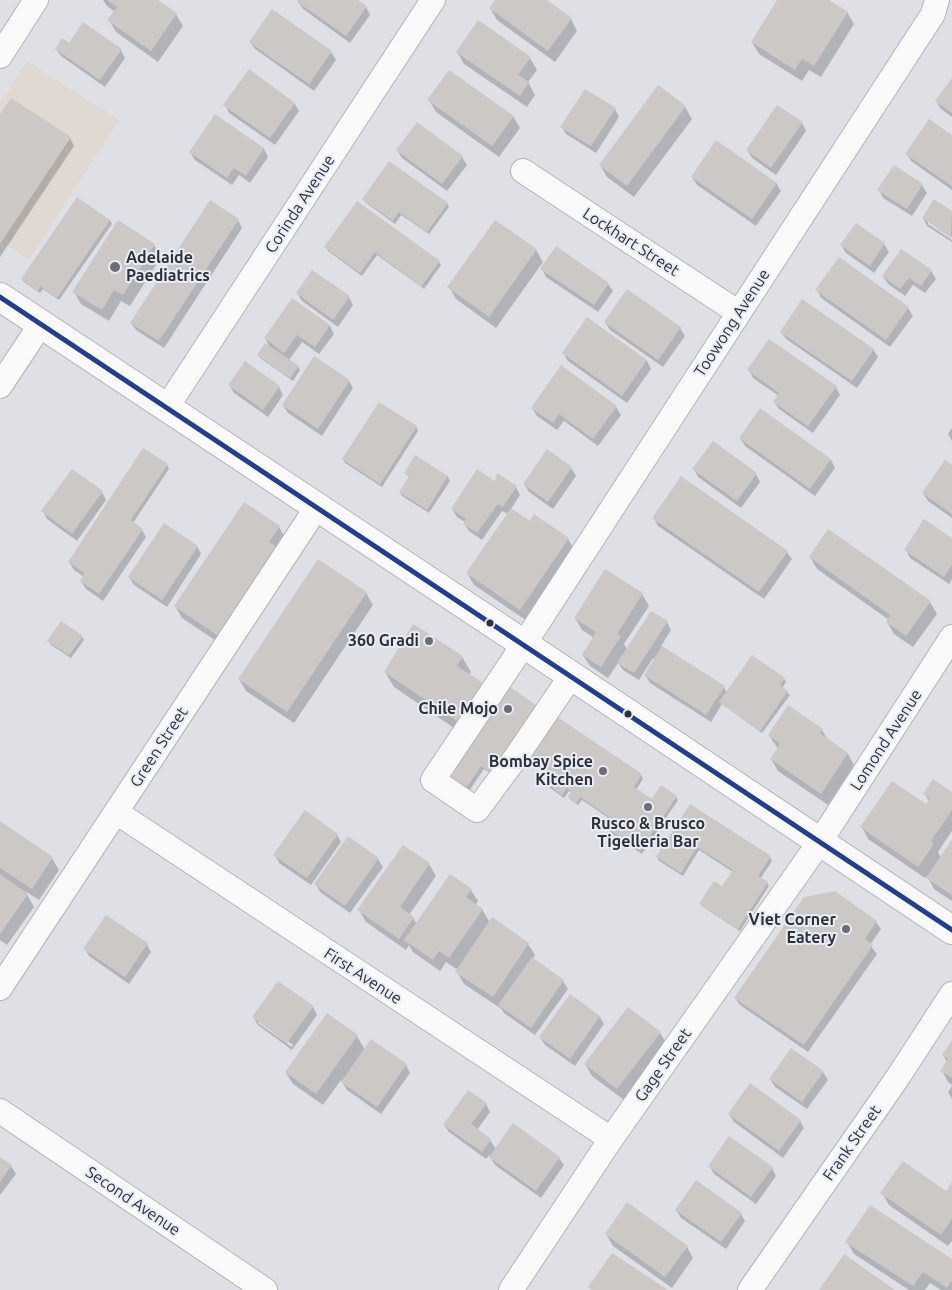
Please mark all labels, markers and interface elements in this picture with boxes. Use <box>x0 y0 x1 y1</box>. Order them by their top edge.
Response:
street label: Corinda Avenue <box>261 151 339 257</box>
street label: Lockhart Street <box>579 204 683 280</box>
place label: Adelaide Paediatrics <box>126 248 210 286</box>
marker: Adelaide Paediatrics <box>108 260 122 274</box>
street label: Toowong Avenue <box>690 266 774 380</box>
unlabelled marker <box>485 618 495 628</box>
place label: 360 Gradi <box>348 631 419 651</box>
marker: 360 Gradi <box>423 635 435 647</box>
street label: Lomond Avenue <box>846 686 926 794</box>
place label: Chile Mojo <box>418 699 498 719</box>
street label: Green Street <box>126 703 192 791</box>
marker: Chile Mojo <box>502 703 514 715</box>
unlabelled marker <box>623 709 633 719</box>
place label: Bombay Spice Kitchen <box>489 752 593 790</box>
marker: Bombay Spice Kitchen <box>597 765 609 777</box>
marker: Rusco & Brusco Tigelleria Bar <box>642 801 654 813</box>
place label: Rusco & Brusco Tigelleria Bar <box>591 814 705 852</box>
place label: Viet Corner Eatery <box>748 910 836 948</box>
marker: Viet Corner Eatery <box>840 923 852 935</box>
street label: First Avenue <box>320 944 406 1008</box>
street label: Gage Street <box>631 1025 695 1105</box>
street label: Frank Street <box>819 1101 885 1185</box>
street label: Second Avenue <box>82 1162 184 1240</box>

